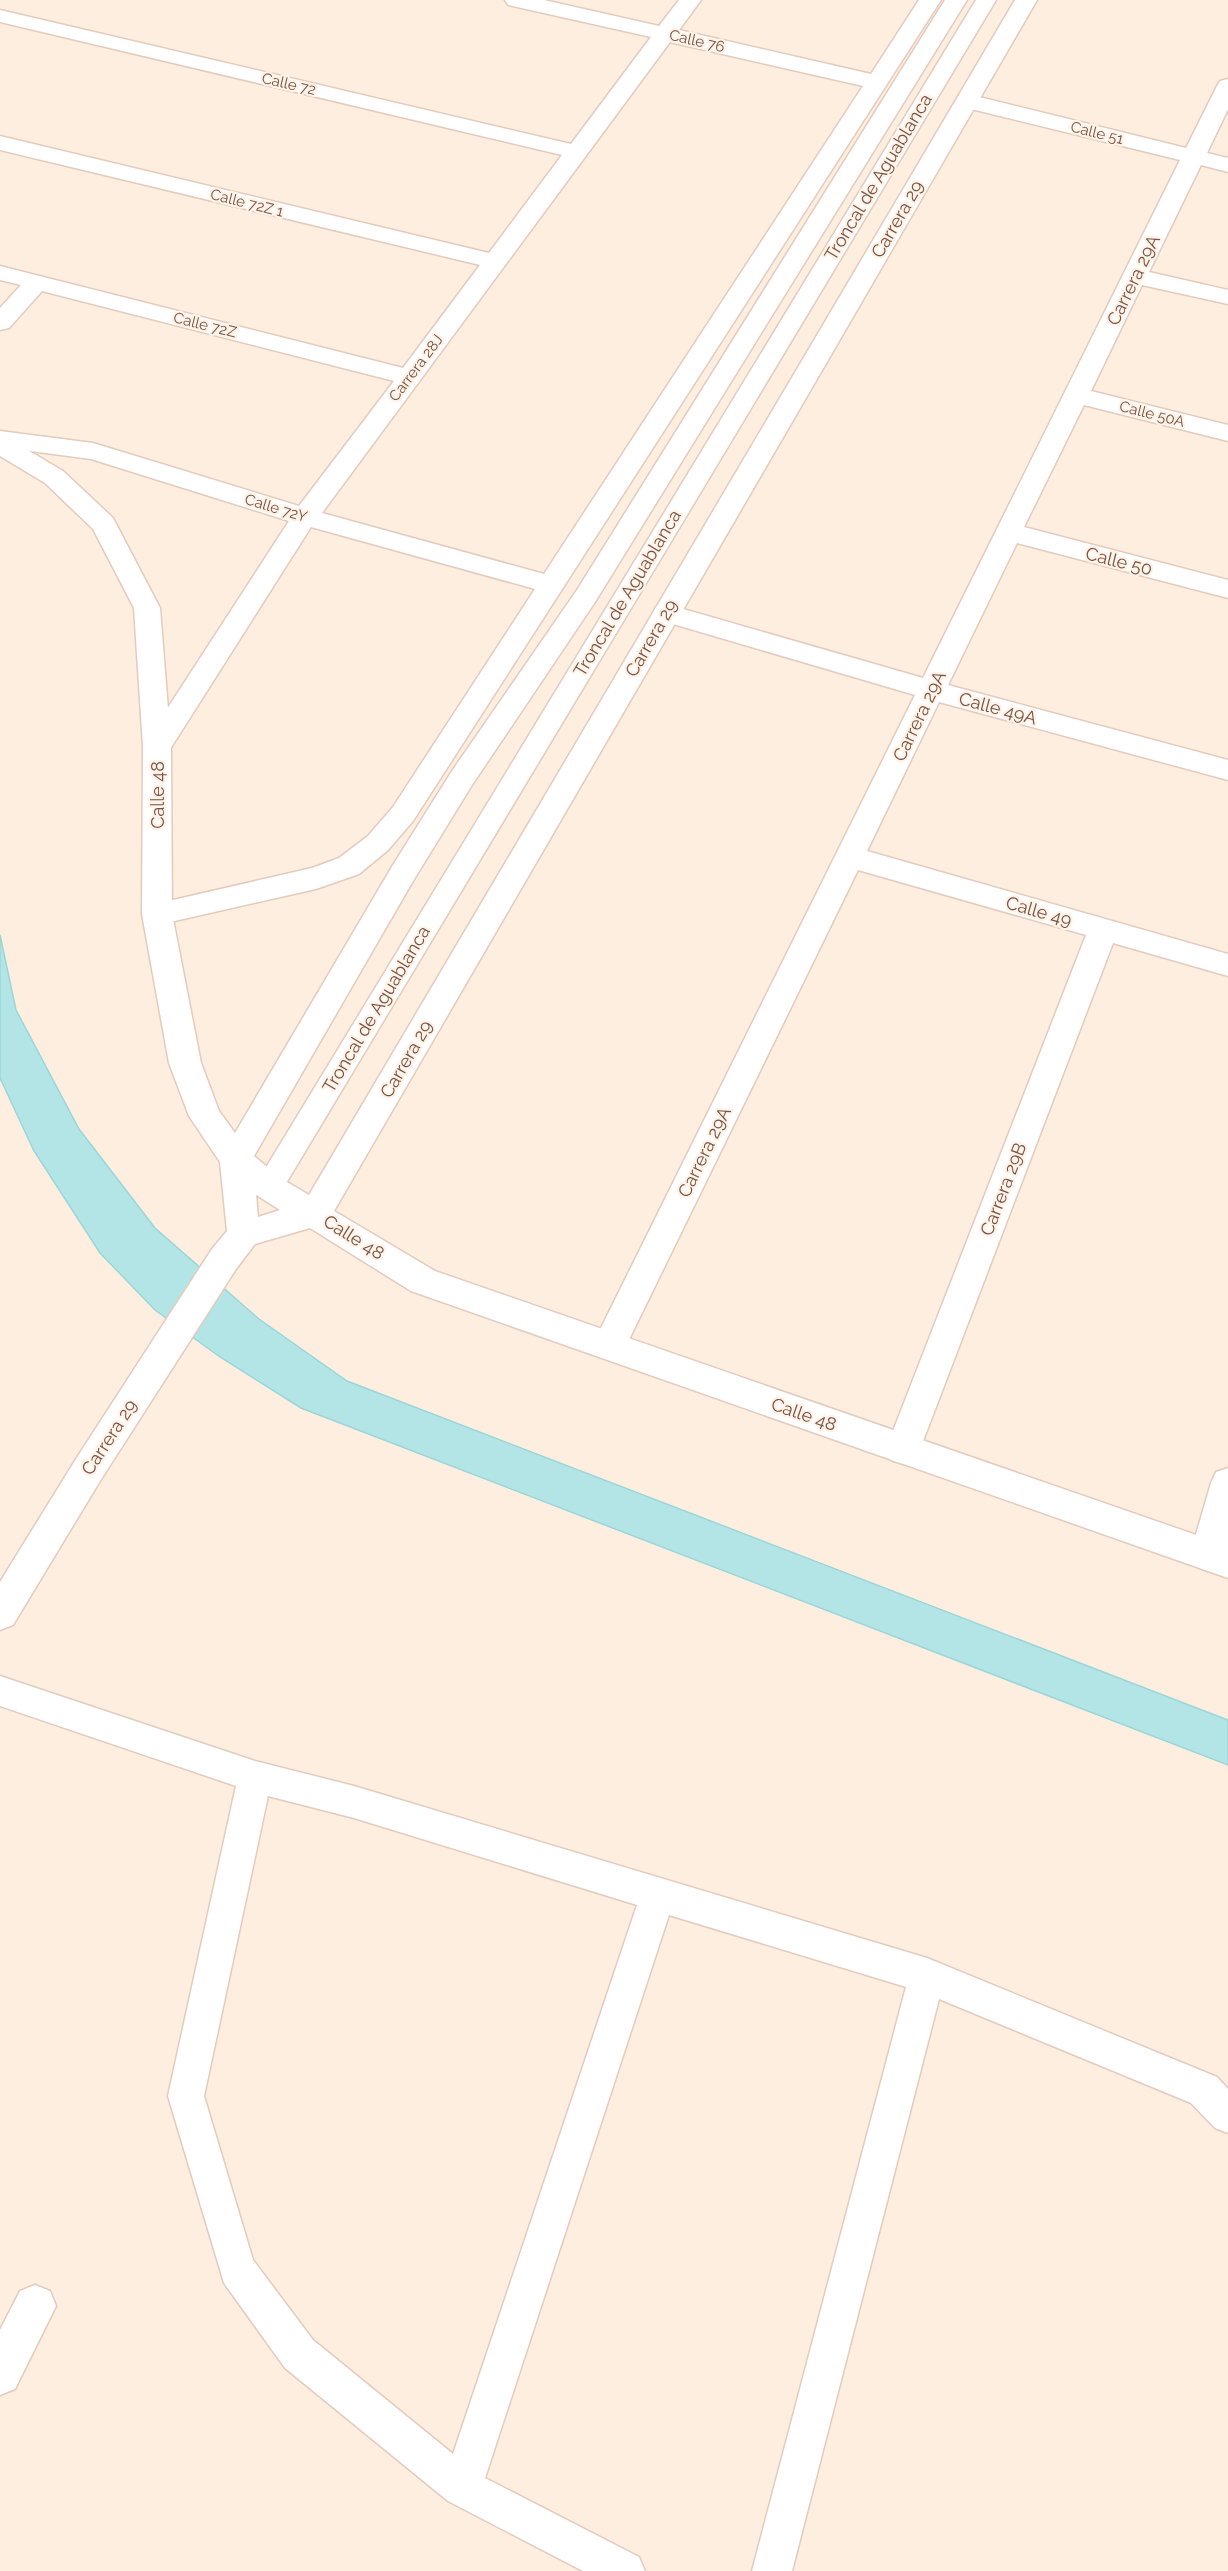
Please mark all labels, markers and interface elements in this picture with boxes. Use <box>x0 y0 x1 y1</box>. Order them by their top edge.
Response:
street label: Calle 76 <box>668 26 726 56</box>
street label: Calle 72 <box>260 69 318 99</box>
street label: Troncal de Aguablanca <box>820 90 936 264</box>
street label: Calle 51 <box>1069 118 1126 148</box>
street label: Carrera 29 <box>866 177 928 261</box>
street label: Calle 72Z 1 <box>209 185 286 221</box>
street label: Carrera 29A <box>1102 231 1164 329</box>
street label: Calle 72Z <box>172 308 238 342</box>
street label: Carrera 28J <box>385 331 447 405</box>
street label: Calle 50A <box>1118 397 1186 431</box>
street label: Calle 72Y <box>243 490 310 526</box>
street label: Troncal de Aguablanca <box>569 506 685 680</box>
street label: Calle 50 <box>1084 543 1154 579</box>
street label: Carrera 29 <box>620 596 682 680</box>
street label: Carrera 29A <box>888 667 950 765</box>
street label: Calle 49A <box>957 688 1039 728</box>
street label: Calle 48 <box>147 761 168 829</box>
street label: Calle 49 <box>1004 892 1074 930</box>
street label: Troncal de Aguablanca <box>318 922 434 1096</box>
street label: Carrera 29 <box>375 1017 437 1101</box>
street label: Carrera 29A <box>673 1103 735 1201</box>
street label: Carrera 29B <box>976 1140 1030 1238</box>
street label: Calle 48 <box>320 1210 388 1264</box>
street label: Calle 48 <box>769 1393 839 1435</box>
street label: Carrera 29 <box>77 1395 141 1479</box>

